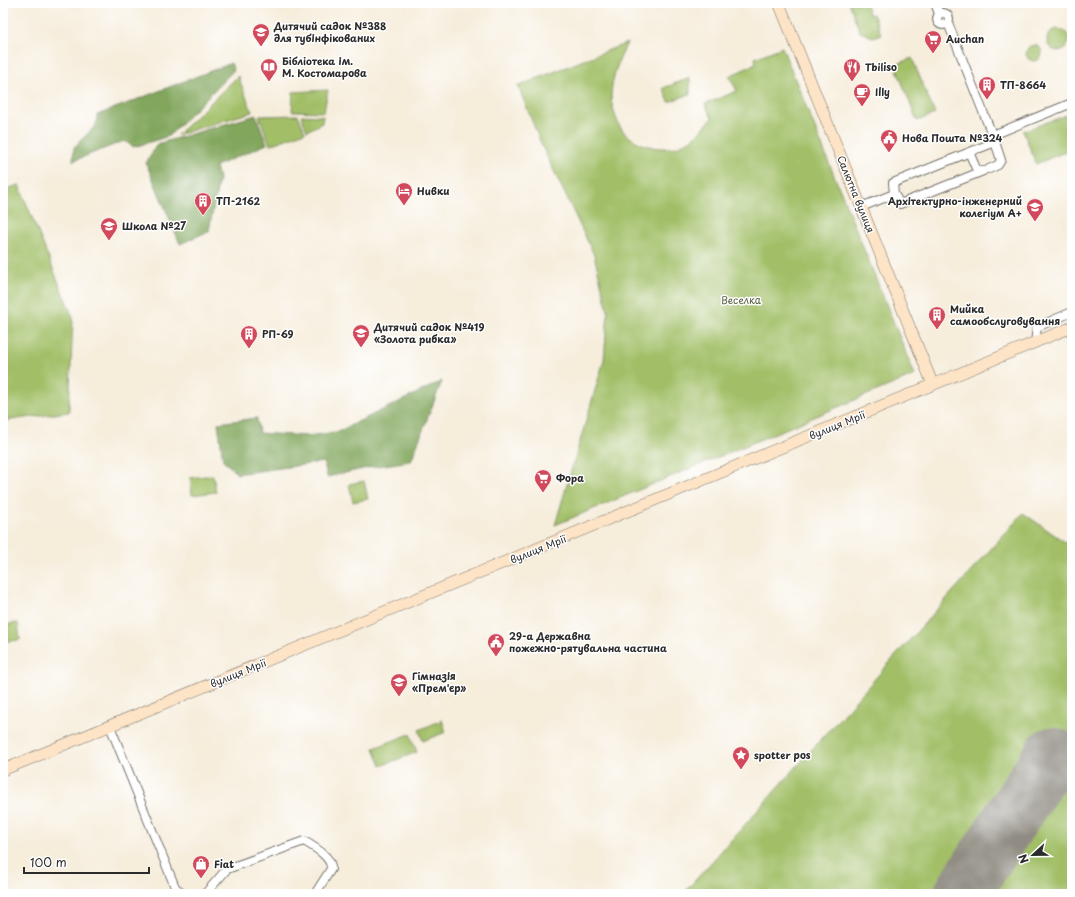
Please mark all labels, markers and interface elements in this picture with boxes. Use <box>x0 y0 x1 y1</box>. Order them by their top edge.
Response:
place label: Дитячий садок №388 для тубінфікованих <box>273 18 386 45</box>
school or university icon: Дитячий садок №388 для тубінфікованих <box>251 22 271 47</box>
supermarket icon: Auchan <box>923 29 943 54</box>
place label: Auchan <box>946 31 984 46</box>
place label: Бібліотека ім. М. Костомарова <box>282 53 367 80</box>
library icon: Бібліотека ім. М. Костомарова <box>259 57 279 82</box>
restaurant icon: Tbiliso <box>842 57 862 82</box>
place label: Tbiliso <box>865 59 897 74</box>
building icon: ТП-8664 <box>977 75 997 100</box>
place label: ТП-8664 <box>1000 77 1046 92</box>
cafe icon: Illy <box>852 82 872 107</box>
place label: Illy <box>875 84 890 99</box>
public building icon: Нова Пошта №324 <box>879 128 899 153</box>
place label: Нова Пошта №324 <box>902 130 1002 145</box>
street label: Салютна вулиця <box>834 153 879 235</box>
hotel icon: Нивки <box>394 181 414 206</box>
place label: Нивки <box>417 183 450 198</box>
building icon: ТП-2162 <box>193 191 213 216</box>
place label: ТП-2162 <box>216 193 261 208</box>
place label: Архітектурно-інженерний колегіум А+ <box>888 193 1022 221</box>
school or university icon: Архітектурно-інженерний колегіум А+ <box>1025 197 1045 222</box>
school or university icon: Школа №27 <box>99 216 119 241</box>
place label: Школа №27 <box>122 218 186 233</box>
park label: Веселка <box>721 292 762 307</box>
place label: Мийка самообслуговування <box>950 301 1060 329</box>
building icon: Мийка самообслуговування <box>927 305 947 330</box>
place label: Дитячий садок №419 «Золота рибка» <box>373 319 484 346</box>
school or university icon: Дитячий садок №419 «Золота рибка» <box>351 323 371 348</box>
building icon: РП-69 <box>239 324 259 349</box>
place label: РП-69 <box>262 326 294 341</box>
street label: вулиця Мрії <box>807 406 868 443</box>
supermarket icon: Фора <box>533 468 553 493</box>
place label: Фора <box>556 470 584 485</box>
street label: вулиця Мрії <box>508 530 569 567</box>
place label: 29-а Державна пожежно-рятувальна частина <box>509 628 667 655</box>
public building icon: 29-а Державна пожежно-рятувальна частина <box>486 632 506 657</box>
street label: вулиця Мрії <box>208 654 269 691</box>
place label: Гімназія «Прем'єр» <box>412 668 466 695</box>
school or university icon: Гімназія «Прем'єр» <box>389 672 409 697</box>
place icon: spotter pos <box>731 745 751 770</box>
place label: spotter pos <box>754 747 811 762</box>
north arrow <box>1013 835 1053 875</box>
scale bar <box>24 849 149 875</box>
text: N <box>1014 851 1033 866</box>
text: 100 m <box>30 853 67 871</box>
shop icon: Fiat <box>191 854 211 879</box>
place label: Fiat <box>214 856 234 871</box>

